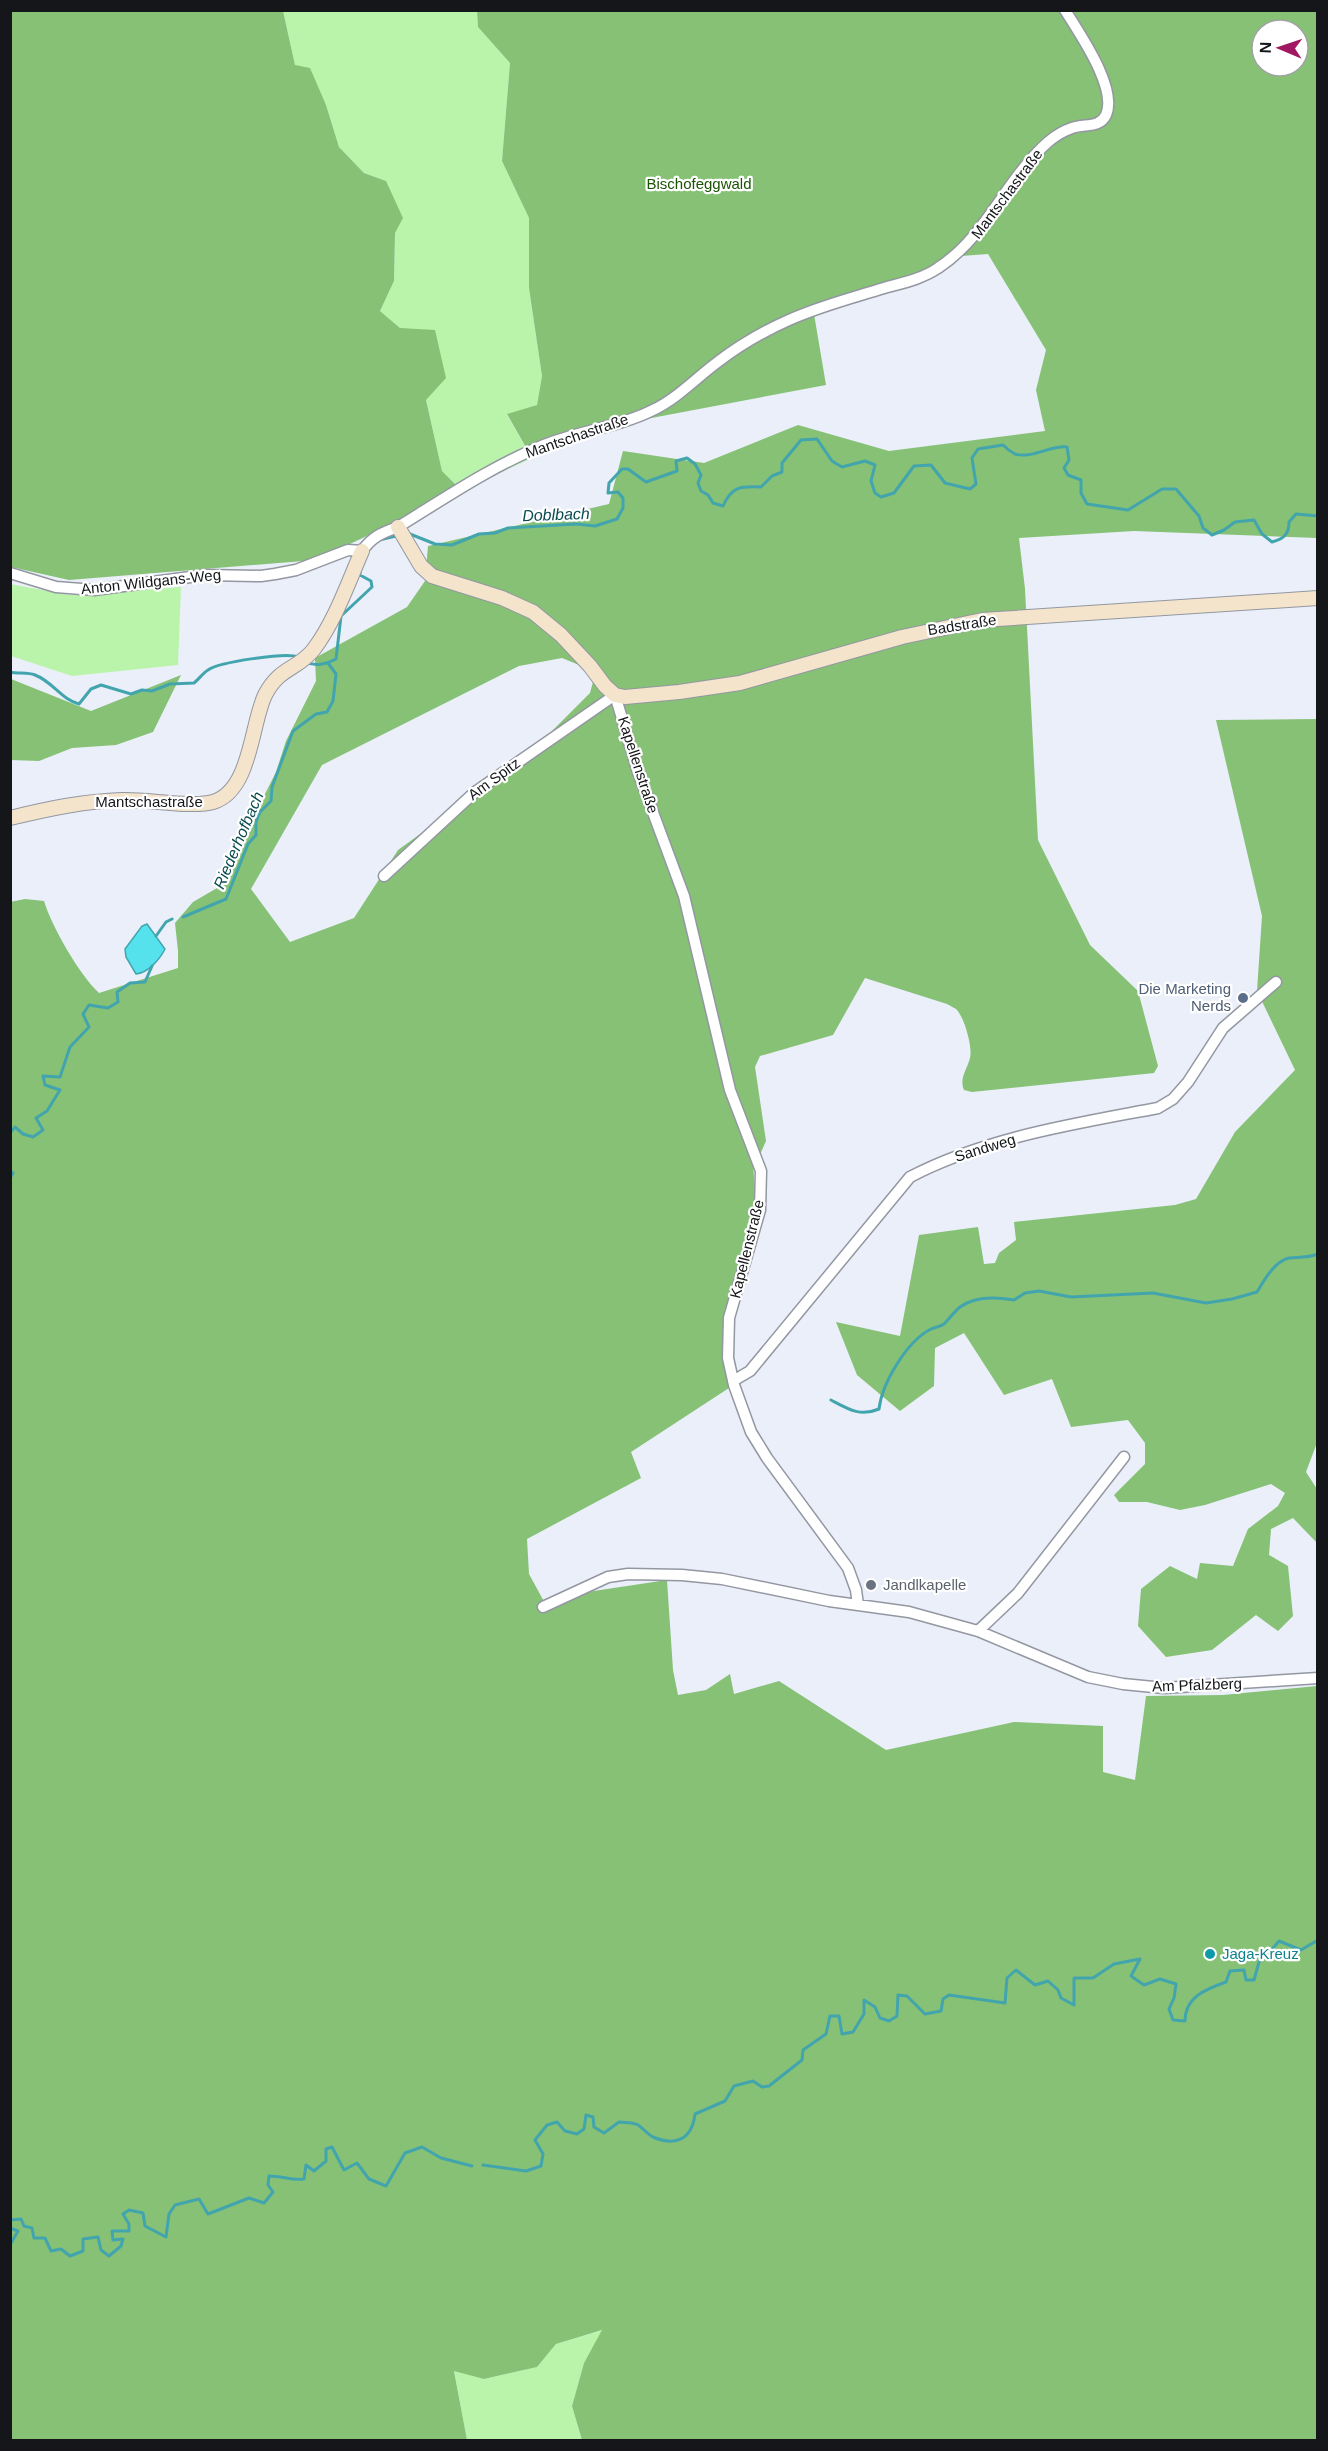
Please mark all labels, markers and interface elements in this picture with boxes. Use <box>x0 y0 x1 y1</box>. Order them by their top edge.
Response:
north arrow <box>1250 18 1310 78</box>
text: N <box>1257 41 1274 54</box>
street label: Mantschastraße <box>967 146 1046 242</box>
park label: Bischofeggwald <box>646 175 752 192</box>
street label: Mantschastraße <box>523 410 630 461</box>
water label: Doblbach <box>522 505 590 524</box>
street label: Anton Wildgans-Weg <box>80 566 222 597</box>
street label: Badstraße <box>926 611 997 638</box>
street label: Kapellenstraße <box>615 714 662 815</box>
street label: Am Spitz <box>464 754 523 803</box>
water label: Riederhofbach <box>210 789 267 891</box>
street label: Mantschastraße <box>95 793 203 810</box>
place label: Die Marketing Nerds <box>1138 980 1231 1014</box>
marker: Die Marketing Nerds <box>1236 991 1250 1005</box>
street label: Sandweg <box>952 1130 1017 1165</box>
street label: Kapellenstraße <box>726 1198 767 1300</box>
place label: Jandlkapelle <box>883 1576 966 1593</box>
marker: Jandlkapelle <box>864 1578 878 1592</box>
street label: Am Pfalzberg <box>1152 1674 1242 1695</box>
place label: Jaga-Kreuz <box>1222 1945 1299 1962</box>
marker: Jaga-Kreuz <box>1203 1947 1217 1961</box>

